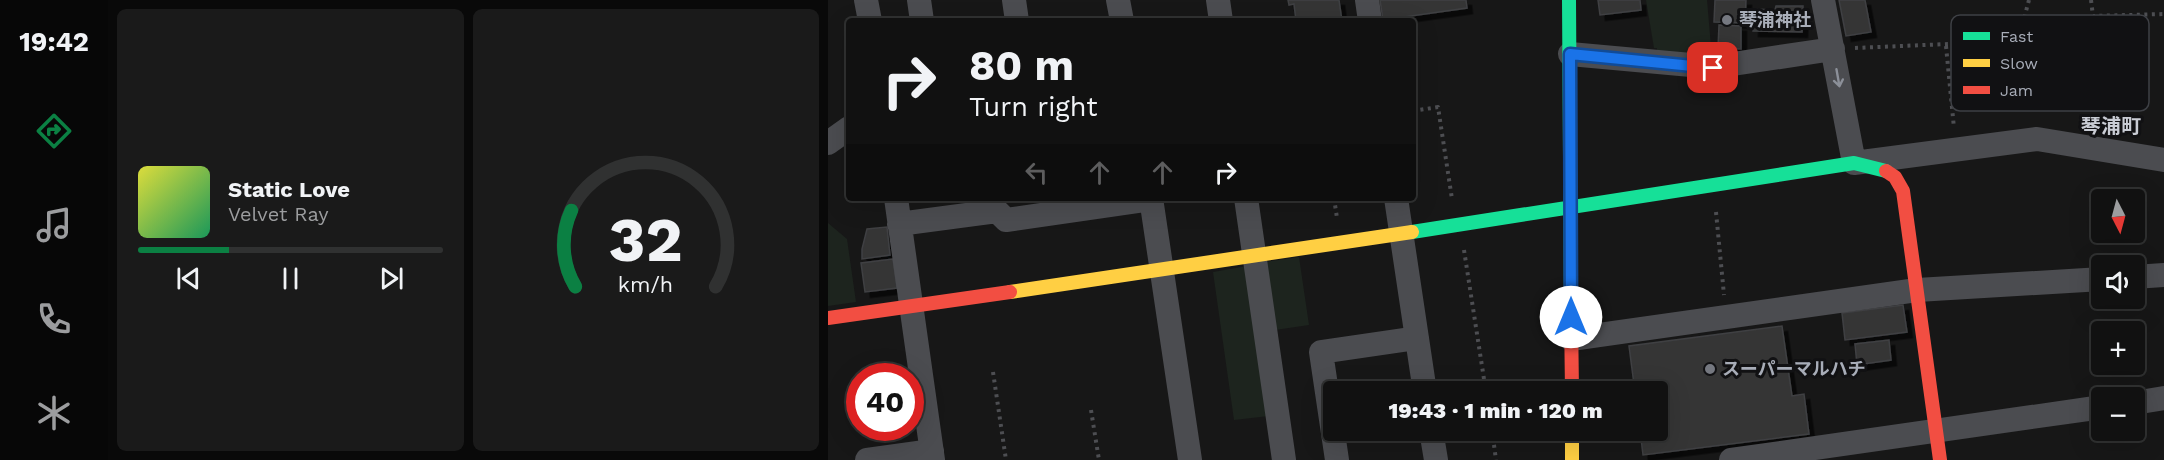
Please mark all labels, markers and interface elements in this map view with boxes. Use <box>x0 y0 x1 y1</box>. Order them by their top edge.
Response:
place label: 琴浦神社 <box>1739 9 1811 30</box>
marker: 琴浦神社 <box>1720 13 1734 27</box>
legend <box>1951 15 2149 111</box>
text: 19:42 <box>19 26 89 58</box>
text: Fast <box>2000 27 2033 46</box>
text: 80 m <box>969 41 1074 90</box>
icon: right <box>870 42 948 120</box>
pin <box>1687 42 1738 93</box>
icon: arrive <box>1696 51 1729 84</box>
text: Slow <box>2000 54 2038 73</box>
one-way arrow <box>1833 68 1844 87</box>
text: Jam <box>2000 81 2033 100</box>
text: Turn right <box>969 91 1098 123</box>
icon: directions <box>33 110 75 152</box>
district label: 琴浦町 <box>2081 114 2141 138</box>
icon: left <box>1020 156 1053 189</box>
icon: ahead <box>1083 156 1116 189</box>
icon: ahead <box>1146 156 1179 189</box>
icon: right <box>1209 156 1242 189</box>
text: Static Love <box>228 177 350 202</box>
north arrow <box>2091 189 2145 243</box>
map controls <box>2091 189 2145 441</box>
text: Velvet Ray <box>228 202 329 226</box>
text: 32 <box>609 203 683 276</box>
icon: music <box>33 204 75 246</box>
button: sound <box>2091 255 2145 309</box>
icon: previous <box>172 262 205 295</box>
icon: pause <box>274 262 307 295</box>
icon: next <box>375 262 408 295</box>
text: km/h <box>618 272 673 297</box>
position arrow <box>1539 285 1603 349</box>
icon: phone <box>33 298 75 340</box>
button: + <box>2091 321 2145 375</box>
place label: スーパーマルハチ <box>1722 358 1866 379</box>
marker: スーパーマルハチ <box>1703 362 1717 376</box>
speed limit sign: 40 <box>846 363 924 441</box>
button: − <box>2091 387 2145 441</box>
icon: climate <box>33 392 75 434</box>
text: 19:43 · 1 min · 120 m <box>1388 398 1603 423</box>

